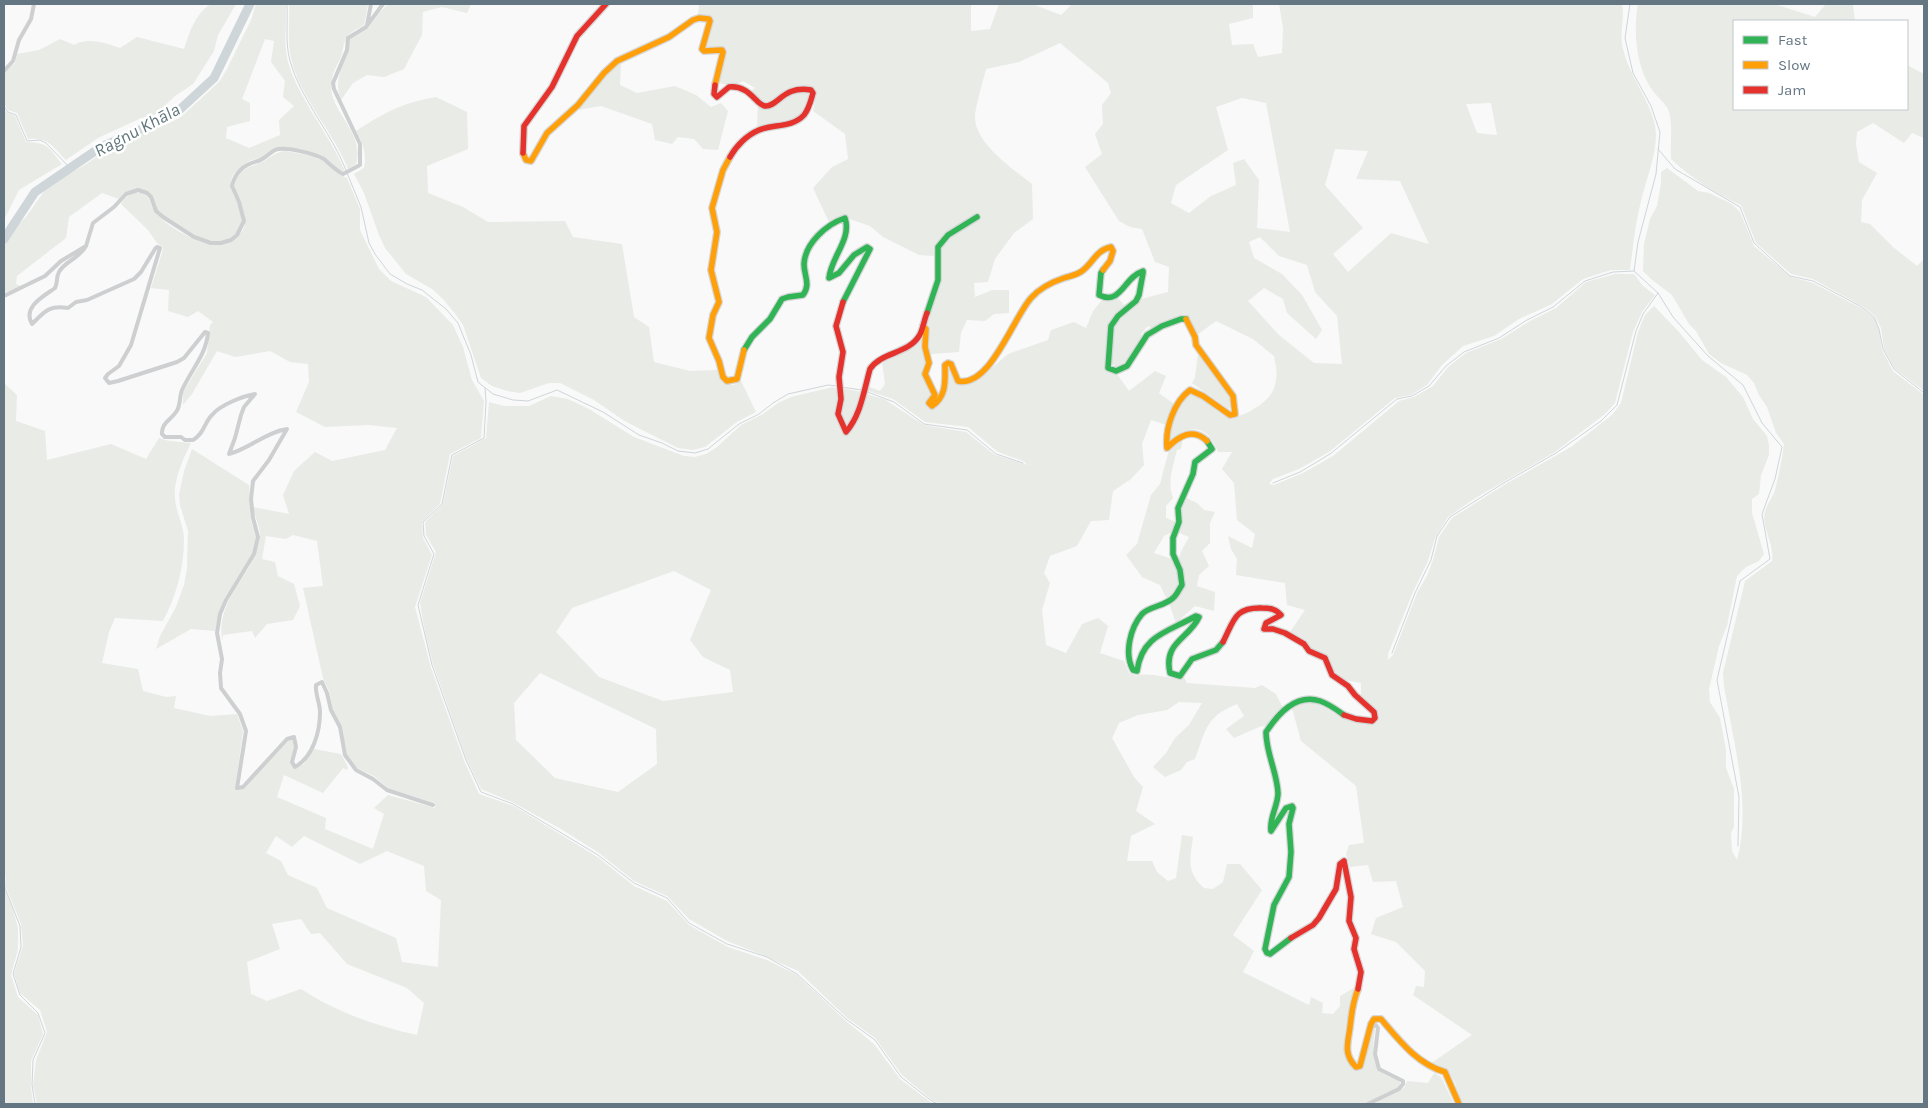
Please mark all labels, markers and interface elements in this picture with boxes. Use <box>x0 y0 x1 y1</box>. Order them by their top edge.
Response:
legend <box>1733 20 1908 110</box>
text: Fast <box>1778 31 1808 49</box>
text: Slow <box>1778 56 1810 74</box>
text: Jam <box>1778 81 1806 99</box>
water label: Ragnu Khāla <box>90 98 184 162</box>

